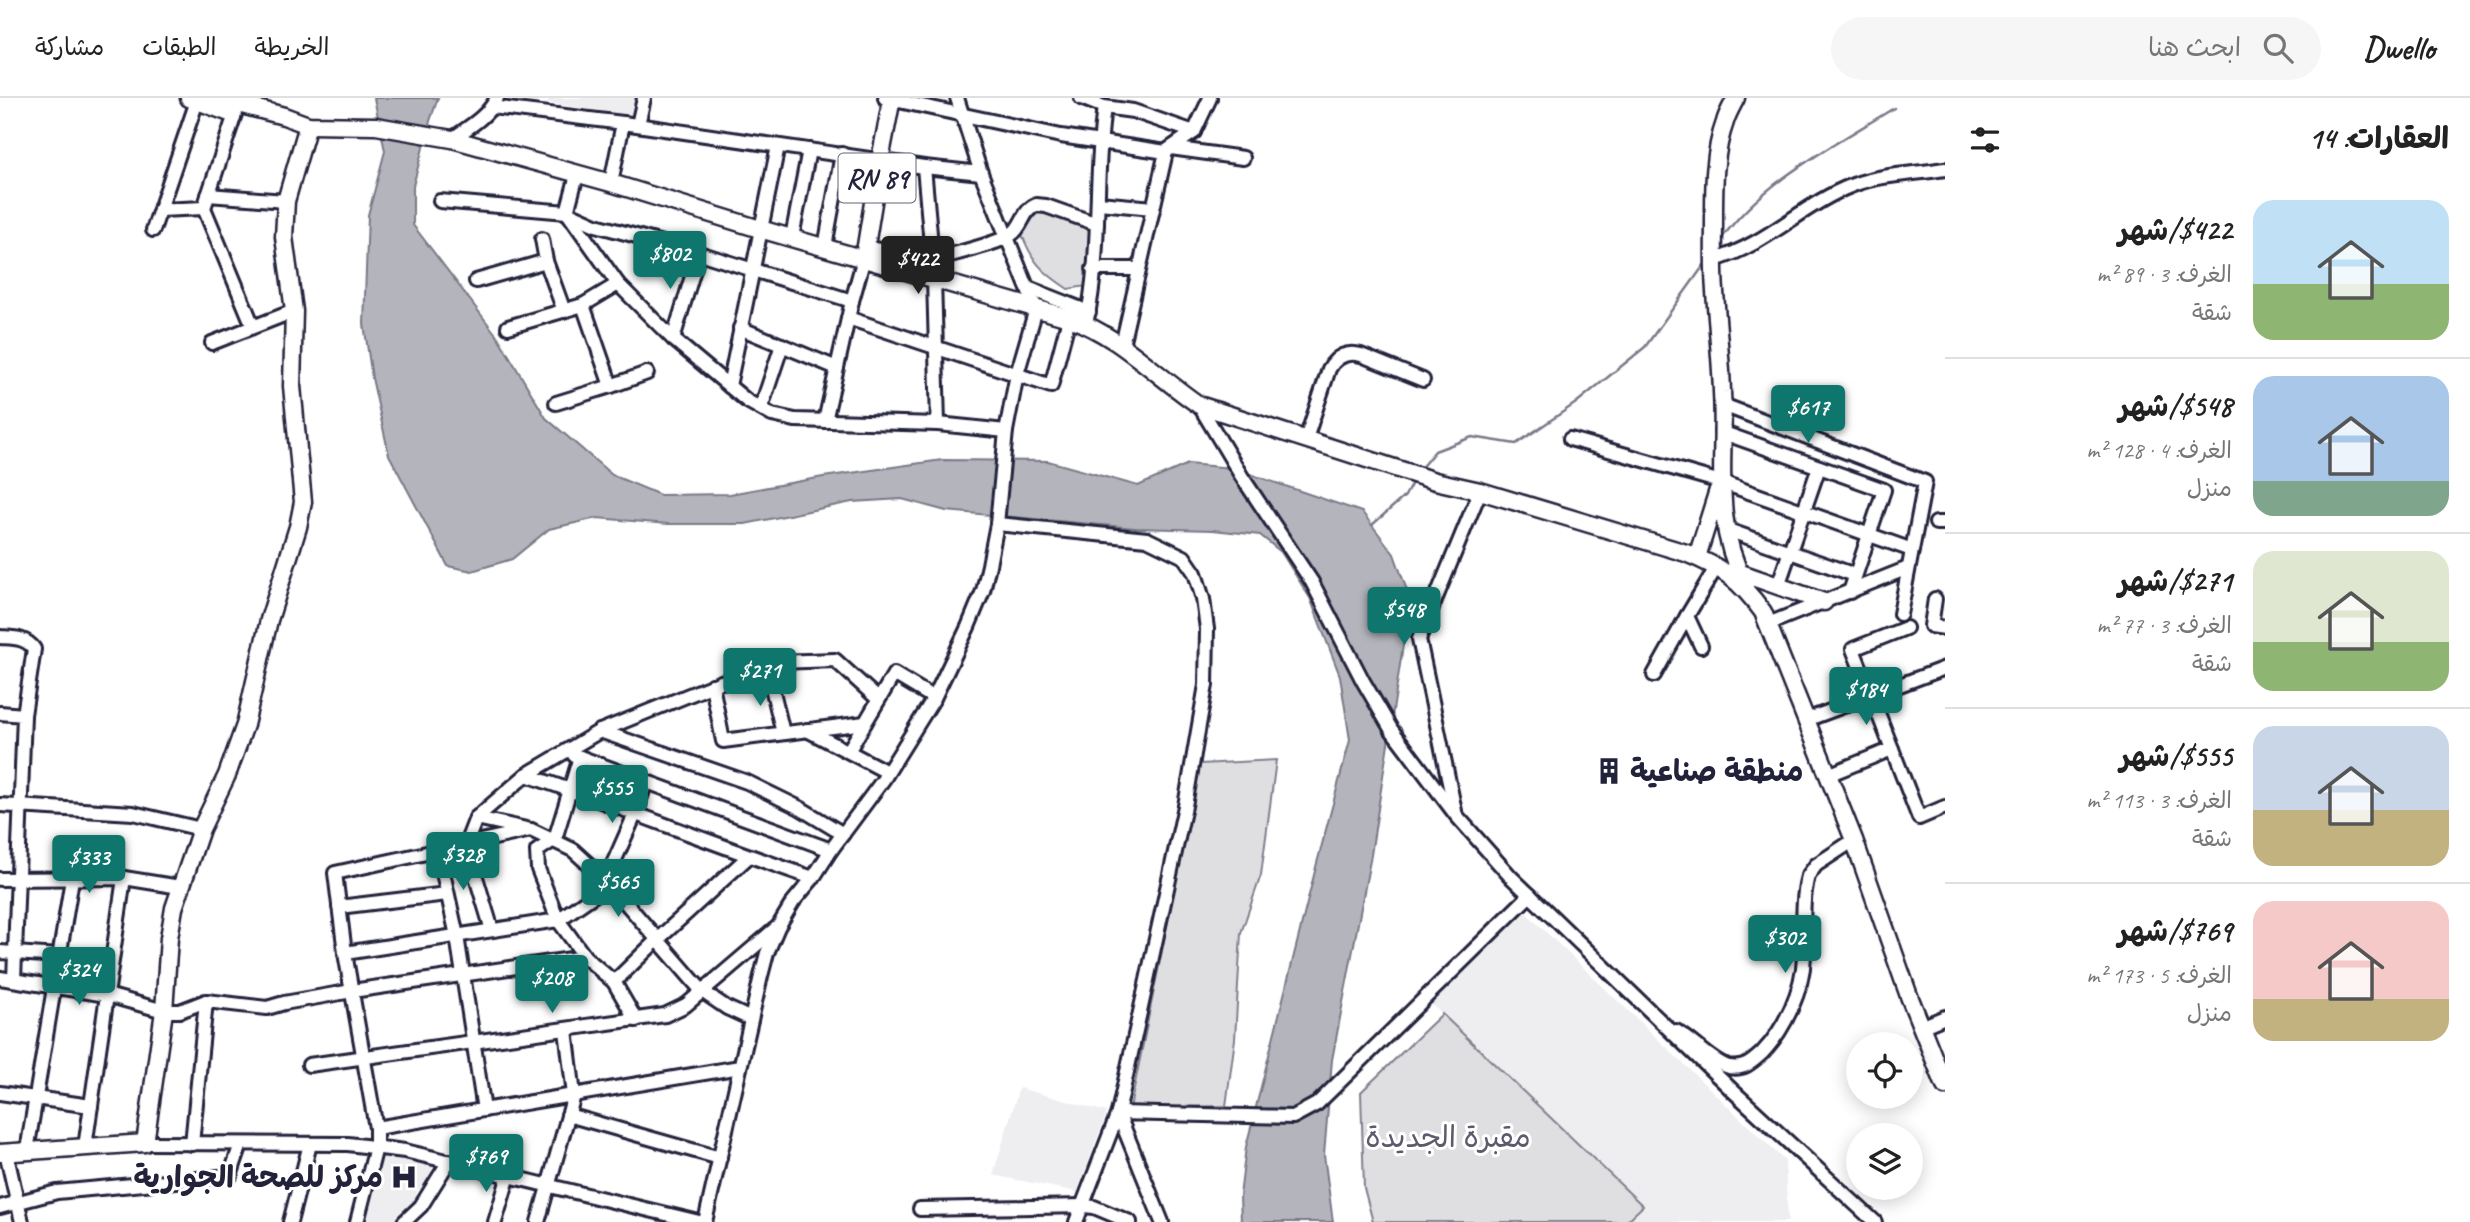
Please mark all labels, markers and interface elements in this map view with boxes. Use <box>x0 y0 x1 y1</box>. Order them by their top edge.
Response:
search box <box>1831 17 2321 80</box>
text: Dwello <box>2363 27 2435 69</box>
icon: search <box>2259 29 2297 67</box>
text: ابحث هنا <box>2148 31 2241 64</box>
text: مشاركة <box>35 32 104 62</box>
text: الطبقات <box>142 32 217 62</box>
text: الخريطة <box>255 32 329 62</box>
text: العقارات: 14 <box>2308 119 2449 157</box>
icon: filters <box>1966 121 2004 159</box>
road number: RN 89 <box>838 154 916 202</box>
text: $422/شهر <box>2118 211 2232 249</box>
icon: home <box>2309 228 2393 312</box>
pin: $802 <box>629 232 711 291</box>
pin: $422 <box>877 236 959 296</box>
text: $802 <box>649 239 691 268</box>
text: $422 <box>897 244 939 273</box>
text: الغرف: 3 · 89 m² <box>2097 260 2232 289</box>
text: شقة <box>2192 298 2232 327</box>
pin: $617 <box>1767 386 1849 445</box>
text: $548/شهر <box>2119 387 2232 425</box>
text: $617 <box>1787 393 1829 422</box>
icon: home <box>2309 404 2393 488</box>
text: الغرف: 4 · 128 m² <box>2086 436 2232 465</box>
text: منزل <box>2187 474 2232 503</box>
text: $271/شهر <box>2118 562 2232 600</box>
icon: home <box>2309 579 2393 663</box>
pin: $548 <box>1363 588 1445 647</box>
text: $548 <box>1383 595 1425 624</box>
text: الغرف: 3 · 77 m² <box>2097 611 2232 640</box>
pin: $271 <box>719 648 801 708</box>
text: شقة <box>2192 649 2232 678</box>
text: $271 <box>739 656 781 685</box>
pin: $184 <box>1825 668 1907 727</box>
text: $184 <box>1845 675 1887 704</box>
text: $555/شهر <box>2120 737 2232 775</box>
place label: منطقة صناعية <box>1630 752 1803 790</box>
icon: home <box>2309 754 2393 838</box>
building icon: منطقة صناعية <box>1594 756 1624 786</box>
pin: $555 <box>571 766 653 825</box>
text: $555 <box>592 773 632 802</box>
text: الغرف: 3 · 113 m² <box>2086 786 2232 815</box>
text: شقة <box>2192 824 2232 853</box>
pin: $328 <box>422 832 504 892</box>
pin: $333 <box>48 836 130 895</box>
text: $328 <box>442 840 484 869</box>
text: $333 <box>68 843 110 872</box>
pin: $565 <box>577 860 659 919</box>
text: $565 <box>597 867 639 896</box>
text: $769/شهر <box>2118 912 2232 950</box>
pin: $302 <box>1744 916 1826 975</box>
text: $302 <box>1764 923 1806 952</box>
icon: home <box>2309 929 2393 1013</box>
pin: $324 <box>38 948 120 1007</box>
text: $324 <box>58 955 100 984</box>
pin: $208 <box>511 956 593 1015</box>
text: الغرف: 5 · 173 m² <box>2086 961 2232 990</box>
text: $208 <box>531 963 573 992</box>
text: منزل <box>2187 999 2232 1028</box>
map controls <box>1846 1032 1923 1200</box>
button: locate <box>1846 1032 1923 1109</box>
park label: مقبرة الجديدة <box>1365 1118 1531 1156</box>
button: layers <box>1846 1123 1923 1200</box>
pin: $769 <box>445 1134 527 1194</box>
text: $769 <box>465 1142 507 1171</box>
place label: مركز للصحة الجوارية <box>133 1158 383 1196</box>
hospital icon: مركز للصحة الجوارية <box>389 1162 419 1192</box>

